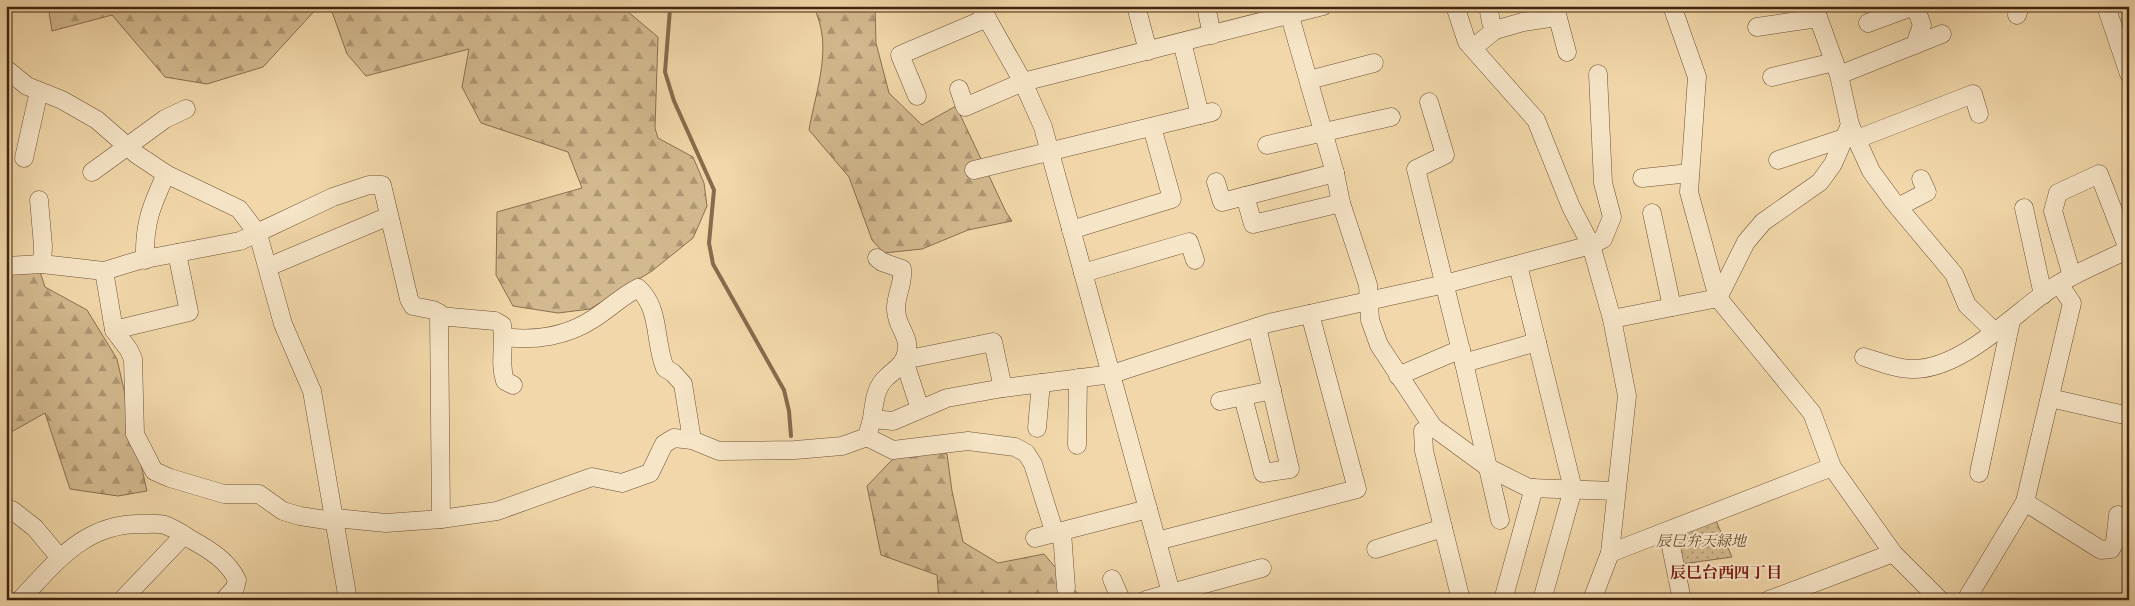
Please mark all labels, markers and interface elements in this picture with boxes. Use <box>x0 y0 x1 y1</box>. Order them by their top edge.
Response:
park label: 辰巳弁天緑地 <box>1656 532 1748 550</box>
district label: 辰巳台西四丁目 <box>1670 563 1782 582</box>

